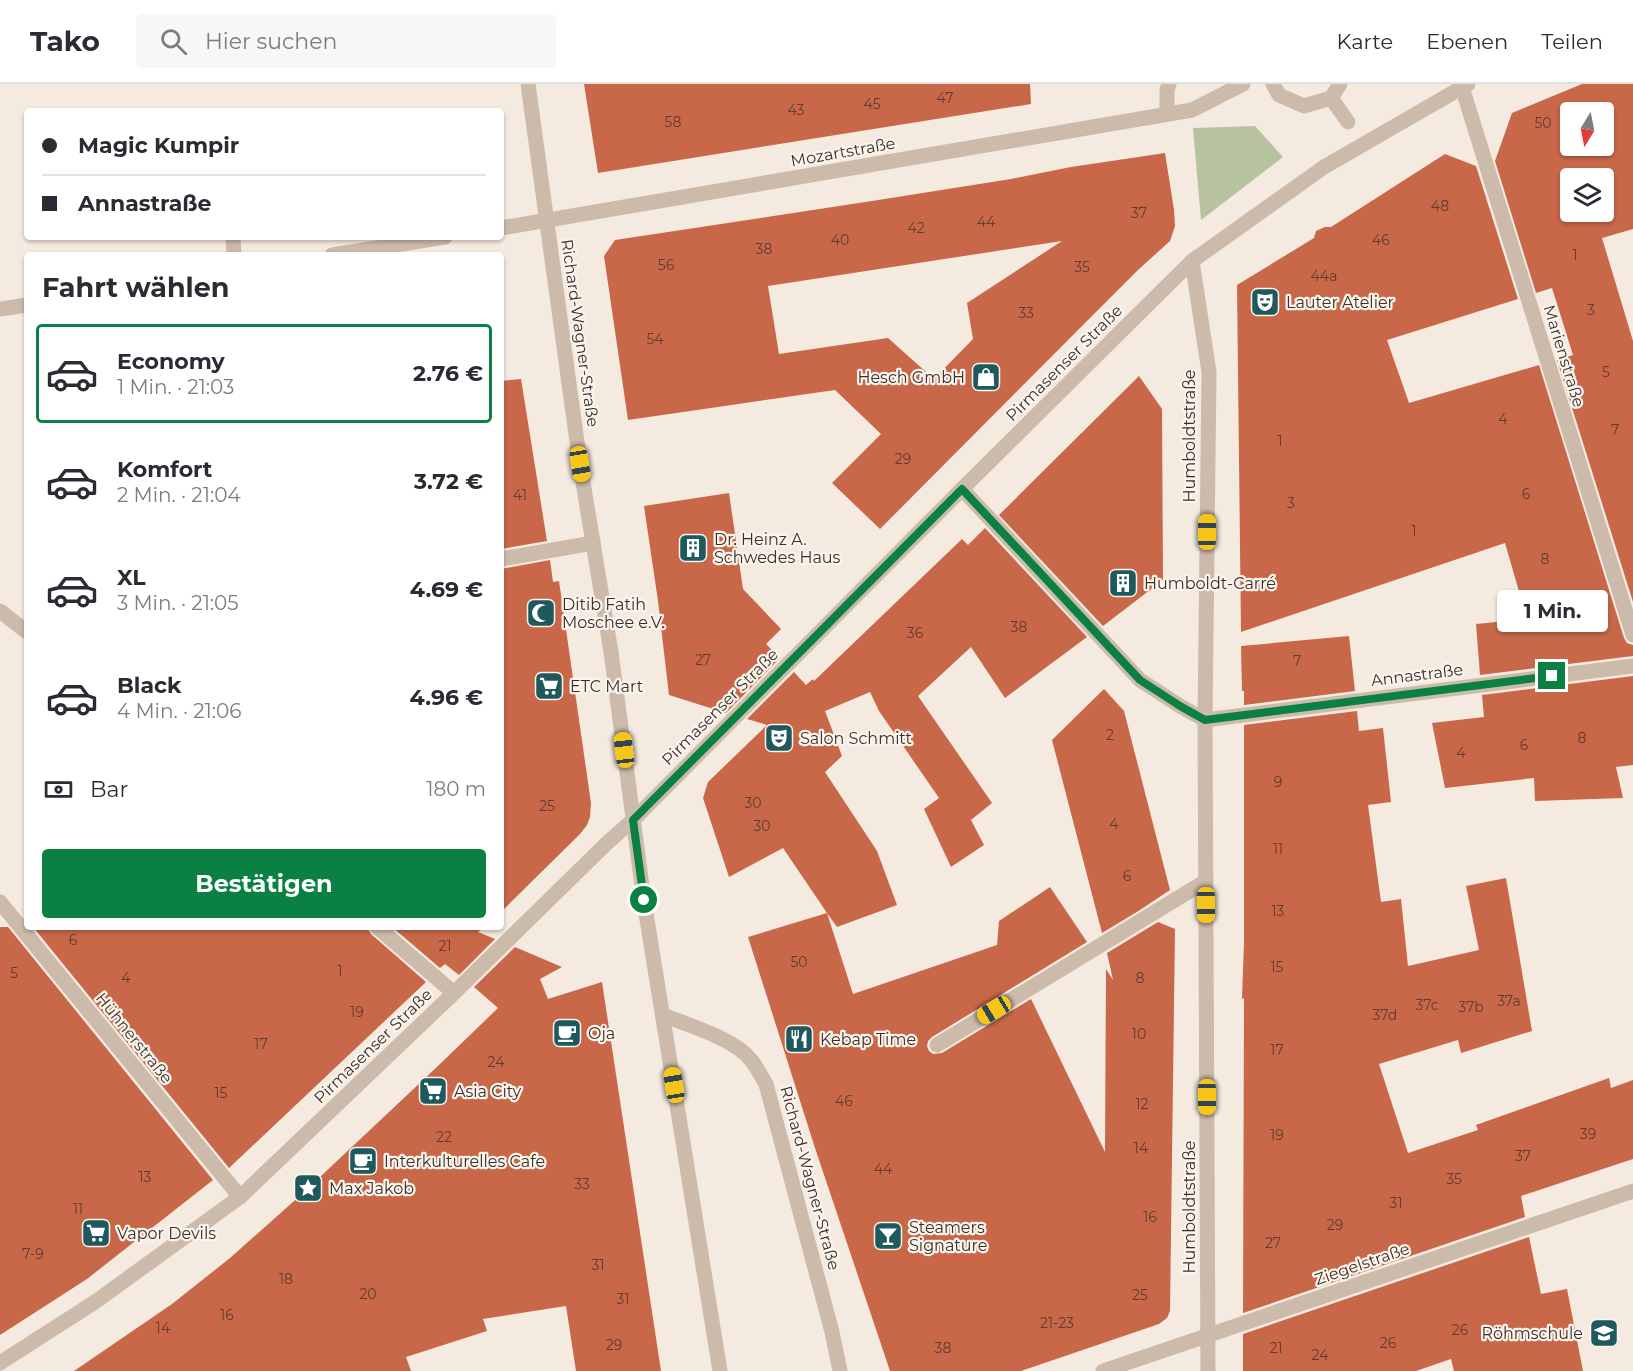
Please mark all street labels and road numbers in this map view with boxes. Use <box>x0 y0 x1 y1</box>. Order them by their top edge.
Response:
street label: Mozartstraße <box>789 133 897 171</box>
street label: Richard-Wagner-Straße <box>557 238 603 428</box>
street label: Pirmasenser Straße <box>1002 301 1126 425</box>
street label: Marienstraße <box>1539 303 1589 409</box>
street label: Humboldtstraße <box>1180 370 1199 503</box>
street label: Pirmasenser Straße <box>658 645 782 769</box>
street label: Annastraße <box>1370 660 1464 690</box>
street label: Pirmasenser Straße <box>310 985 436 1107</box>
street label: Hühnerstraße <box>92 989 176 1087</box>
street label: Richard-Wagner-Straße <box>776 1084 844 1272</box>
street label: Humboldtstraße <box>1180 1141 1199 1274</box>
street label: Ziegelstraße <box>1312 1239 1412 1289</box>

